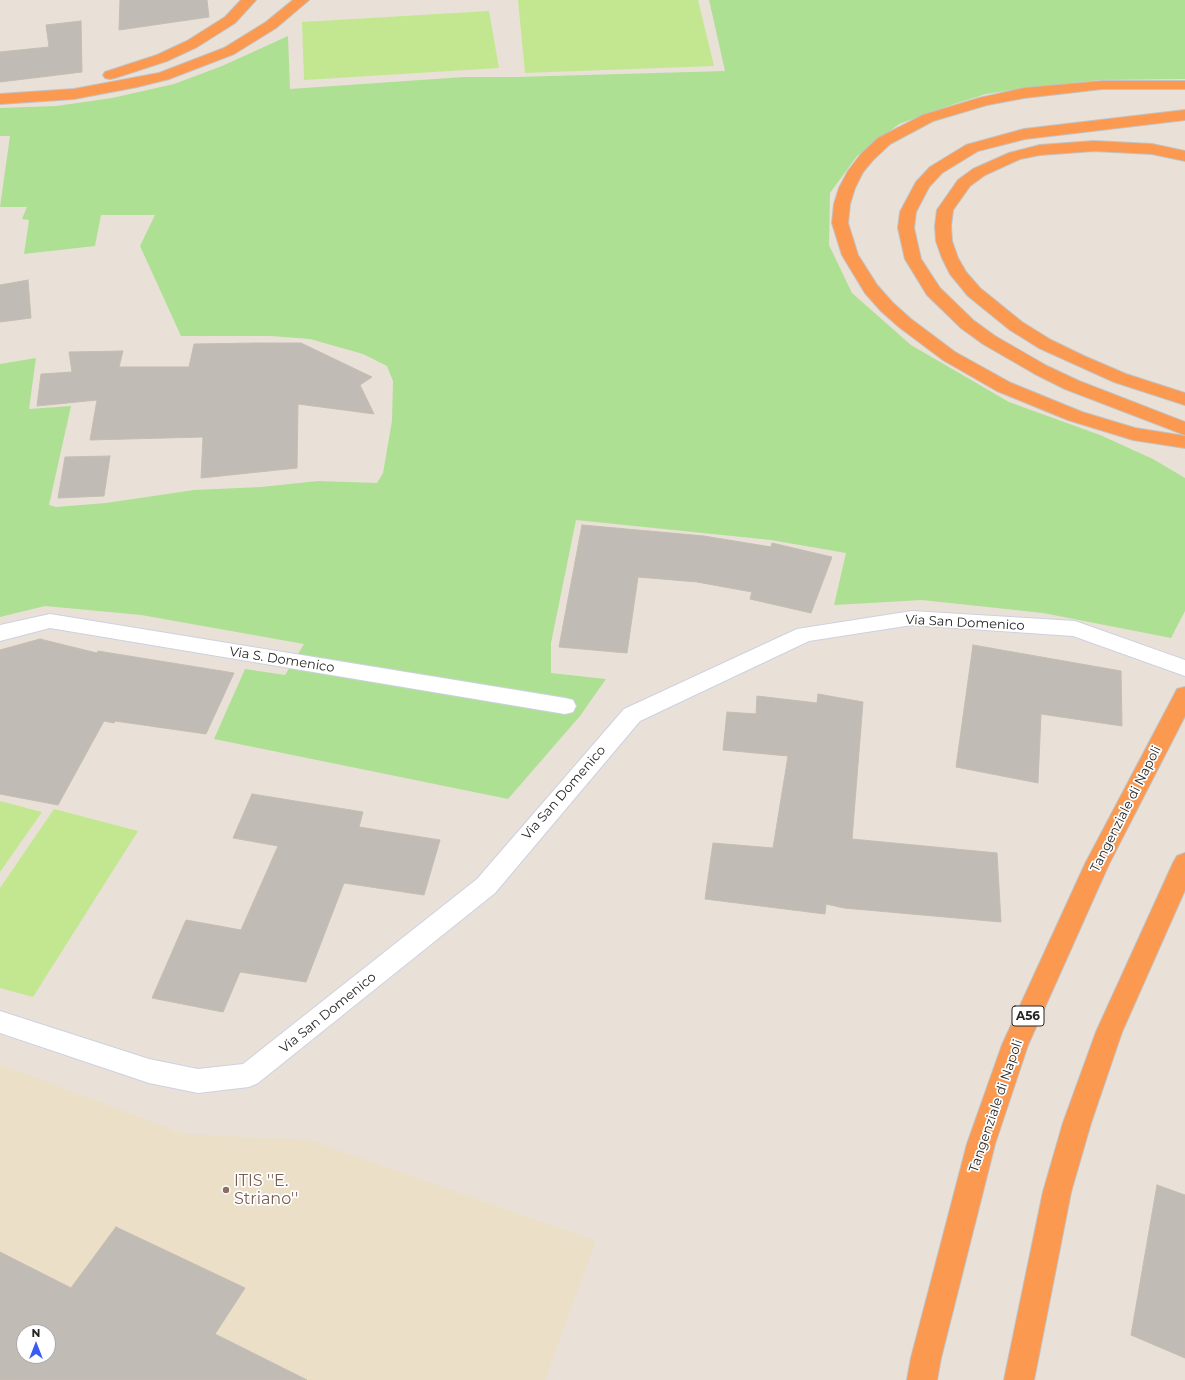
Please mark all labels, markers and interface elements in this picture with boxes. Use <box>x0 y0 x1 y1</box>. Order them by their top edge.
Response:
street label: Via San Domenico <box>905 612 1025 634</box>
street label: Via S. Domenico <box>228 644 336 676</box>
street label: Via San Domenico <box>519 743 609 843</box>
street label: Tangenziale di Napoli <box>1087 743 1165 875</box>
street label: Via San Domenico <box>277 969 379 1057</box>
road number: A56 <box>1012 1006 1044 1026</box>
street label: Tangenziale di Napoli <box>966 1037 1026 1175</box>
place label: ITIS ''E. Striano'' <box>234 1171 298 1209</box>
marker: ITIS ''E. Striano'' <box>221 1185 231 1195</box>
north arrow <box>16 1324 56 1364</box>
text: N <box>32 1326 40 1340</box>

